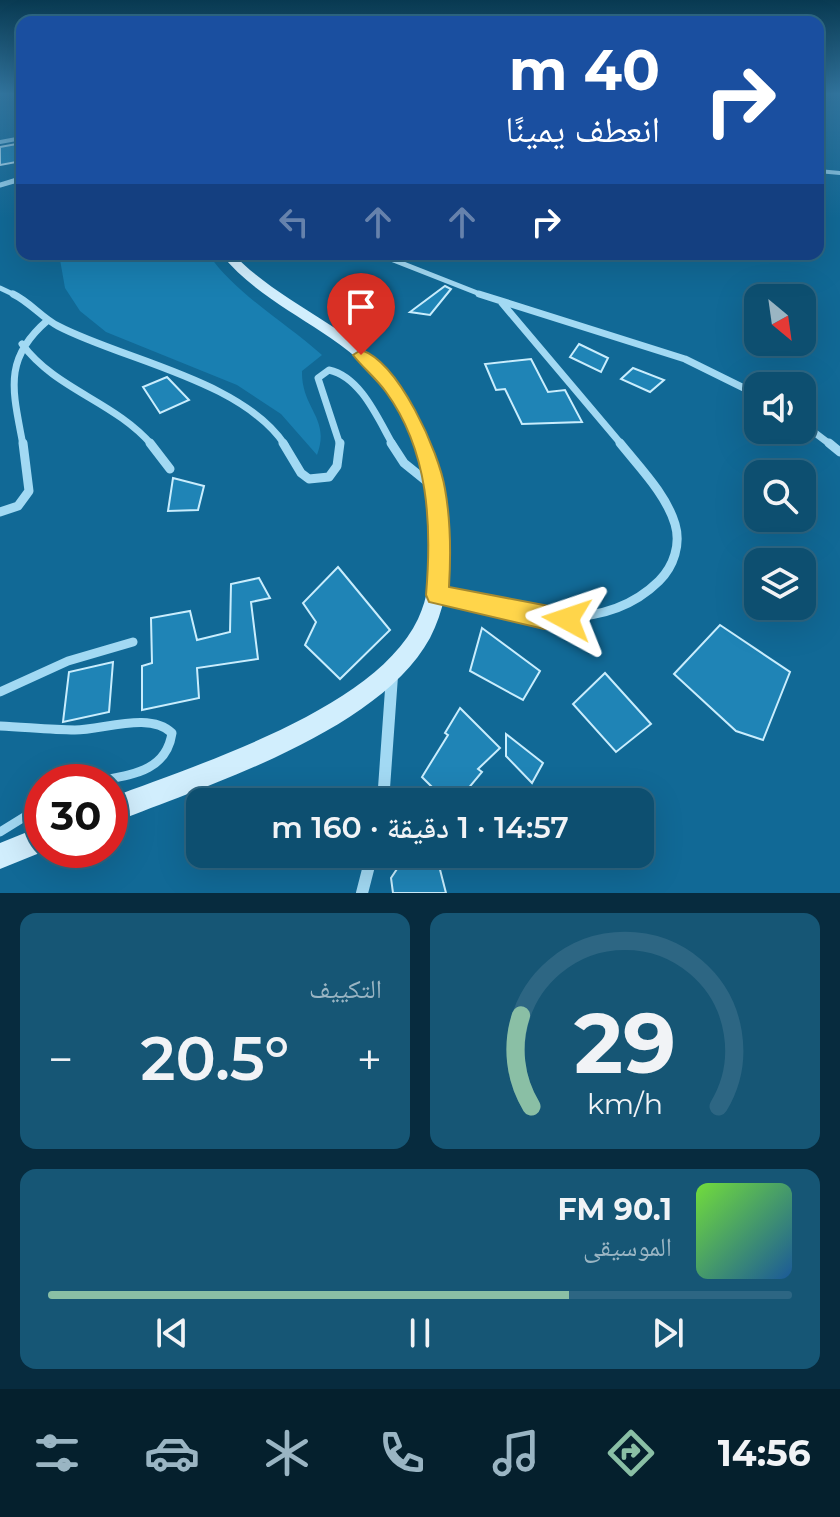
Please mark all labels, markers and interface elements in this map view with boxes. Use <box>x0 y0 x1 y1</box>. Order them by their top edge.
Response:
text: 40 m <box>509 36 660 104</box>
icon: right <box>688 48 792 152</box>
text: انعطف يمينًا <box>505 107 660 151</box>
icon: left <box>272 200 316 244</box>
icon: ahead <box>356 200 400 244</box>
icon: ahead <box>440 200 484 244</box>
icon: right <box>524 200 568 244</box>
pin <box>327 273 395 355</box>
north arrow <box>744 284 816 356</box>
map controls <box>744 284 816 620</box>
icon: arrive <box>339 285 383 329</box>
button: sound <box>744 372 816 444</box>
button: search <box>744 460 816 532</box>
button: layers <box>744 548 816 620</box>
position arrow <box>525 577 609 661</box>
speed limit sign: 30 <box>24 764 128 868</box>
text: 14:57 · 1 دقيقة · 160 m <box>271 809 569 846</box>
text: التكييف <box>309 973 382 1005</box>
text: 29 <box>574 992 676 1094</box>
text: 20.5° <box>141 1022 289 1095</box>
text: − <box>48 1032 73 1086</box>
text: + <box>357 1032 382 1086</box>
text: km/h <box>587 1086 663 1121</box>
text: 90.1 FM <box>557 1191 672 1228</box>
text: الموسيقى <box>583 1231 672 1263</box>
icon: previous <box>150 1311 194 1355</box>
icon: pause <box>398 1311 442 1355</box>
icon: next <box>646 1311 690 1355</box>
icon: filters <box>29 1425 85 1481</box>
icon: car <box>144 1425 200 1481</box>
icon: climate <box>259 1425 315 1481</box>
icon: phone <box>374 1425 430 1481</box>
icon: music <box>488 1425 544 1481</box>
icon: directions <box>603 1425 659 1481</box>
text: 14:56 <box>718 1431 811 1475</box>

